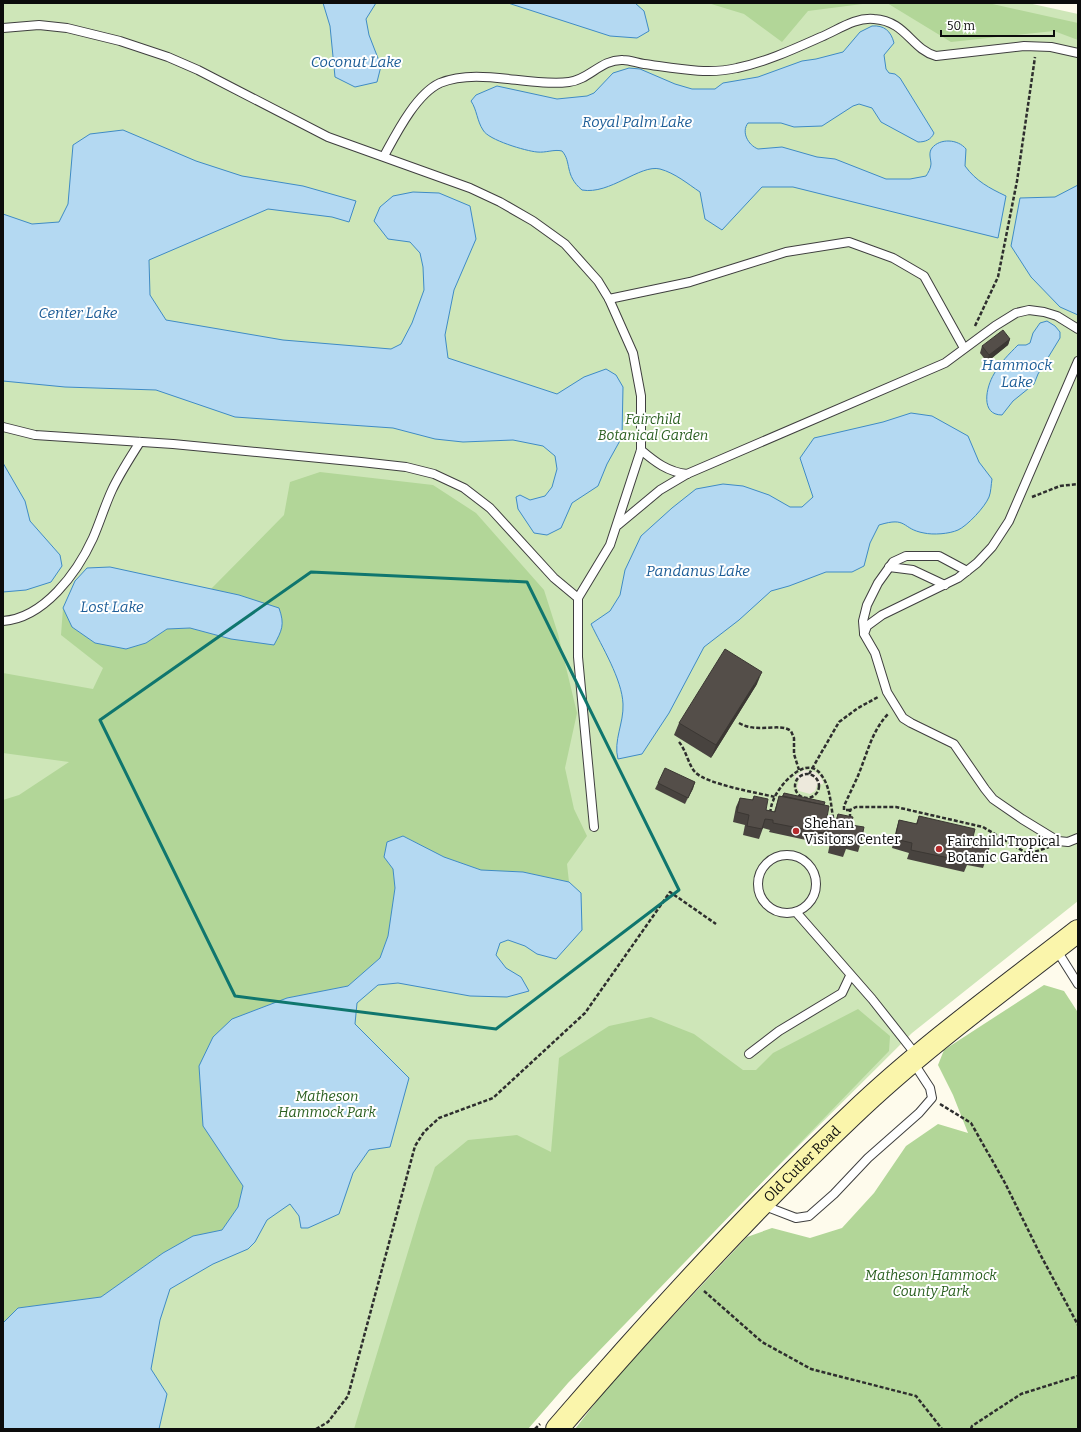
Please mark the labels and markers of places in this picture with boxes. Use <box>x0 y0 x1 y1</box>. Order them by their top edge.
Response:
place label: Shehan Visitors Center <box>804 815 900 848</box>
marker: Shehan Visitors Center <box>791 826 801 836</box>
place label: Fairchild Tropical Botanic Garden <box>947 833 1060 866</box>
marker: Fairchild Tropical Botanic Garden <box>934 844 944 854</box>

